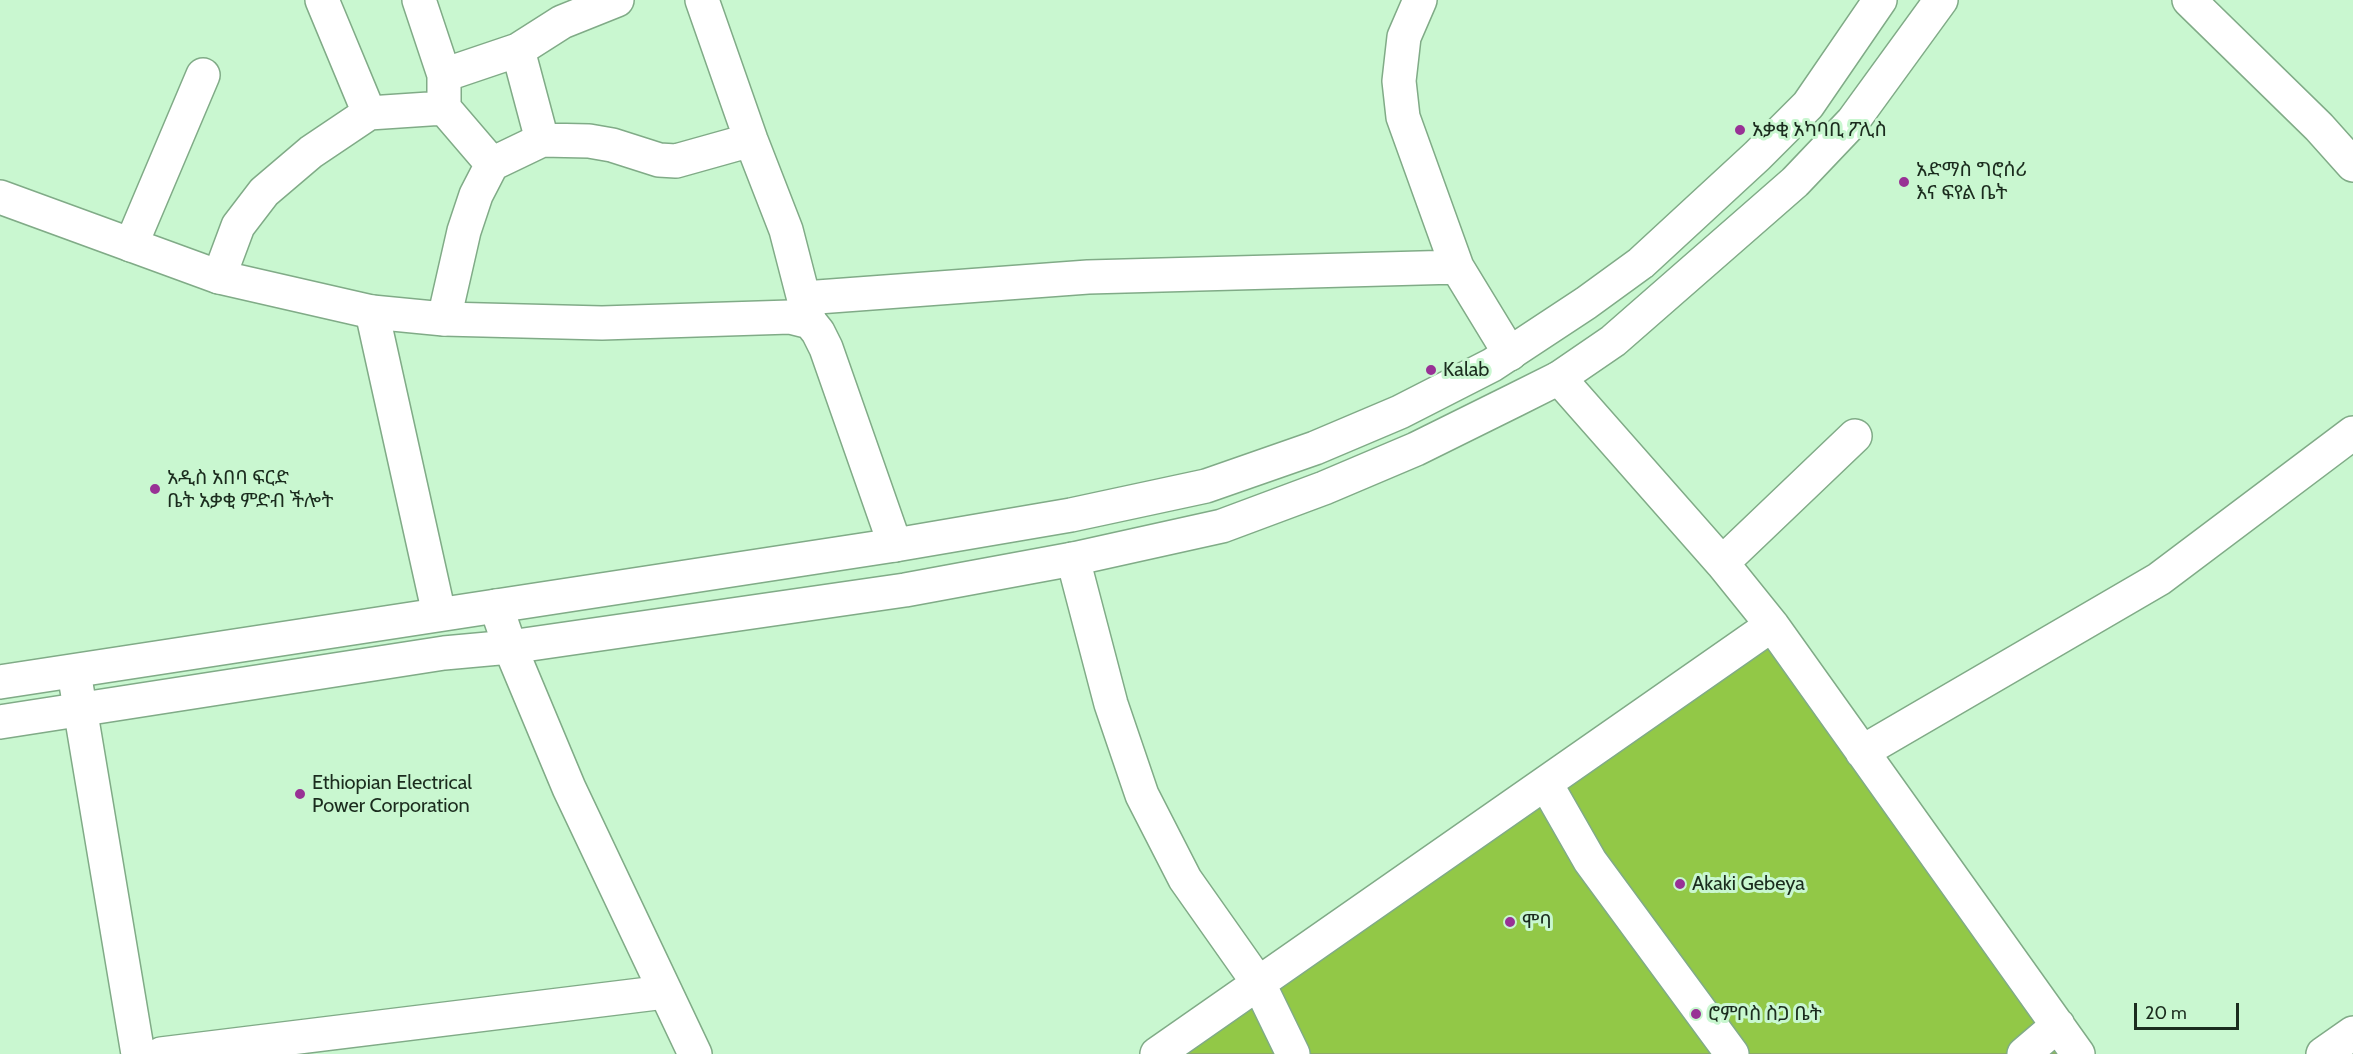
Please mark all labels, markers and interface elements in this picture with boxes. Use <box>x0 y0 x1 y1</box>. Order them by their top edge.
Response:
place label: አቃቂ አካባቢ ፖሊስ <box>1752 118 1887 142</box>
marker: አቃቂ አካባቢ ፖሊስ <box>1733 123 1747 137</box>
place label: አድማስ ግሮሰሪ እና ፍየል ቤት <box>1916 158 2027 205</box>
marker: አድማስ ግሮሰሪ እና ፍየል ቤት <box>1897 175 1911 189</box>
place label: Kalab <box>1443 358 1489 382</box>
marker: Kalab <box>1424 363 1438 377</box>
place label: አዲስ አበባ ፍርድ ቤት አቃቂ ምድብ ችሎት <box>167 466 334 513</box>
marker: አዲስ አበባ ፍርድ ቤት አቃቂ ምድብ ችሎት <box>148 482 162 496</box>
place label: Ethiopian Electrical Power Corporation <box>312 771 472 818</box>
marker: Ethiopian Electrical Power Corporation <box>293 787 307 801</box>
place label: Akaki Gebeya <box>1692 872 1805 896</box>
marker: Akaki Gebeya <box>1673 877 1687 891</box>
place label: ሞባ <box>1522 910 1552 934</box>
marker: ሞባ <box>1503 915 1517 929</box>
scale bar <box>2137 991 2242 1029</box>
place label: ሮምቦስ ስጋ ቤት <box>1708 1002 1822 1026</box>
text: 20 m <box>2145 1002 2187 1024</box>
marker: ሮምቦስ ስጋ ቤት <box>1689 1007 1703 1021</box>

